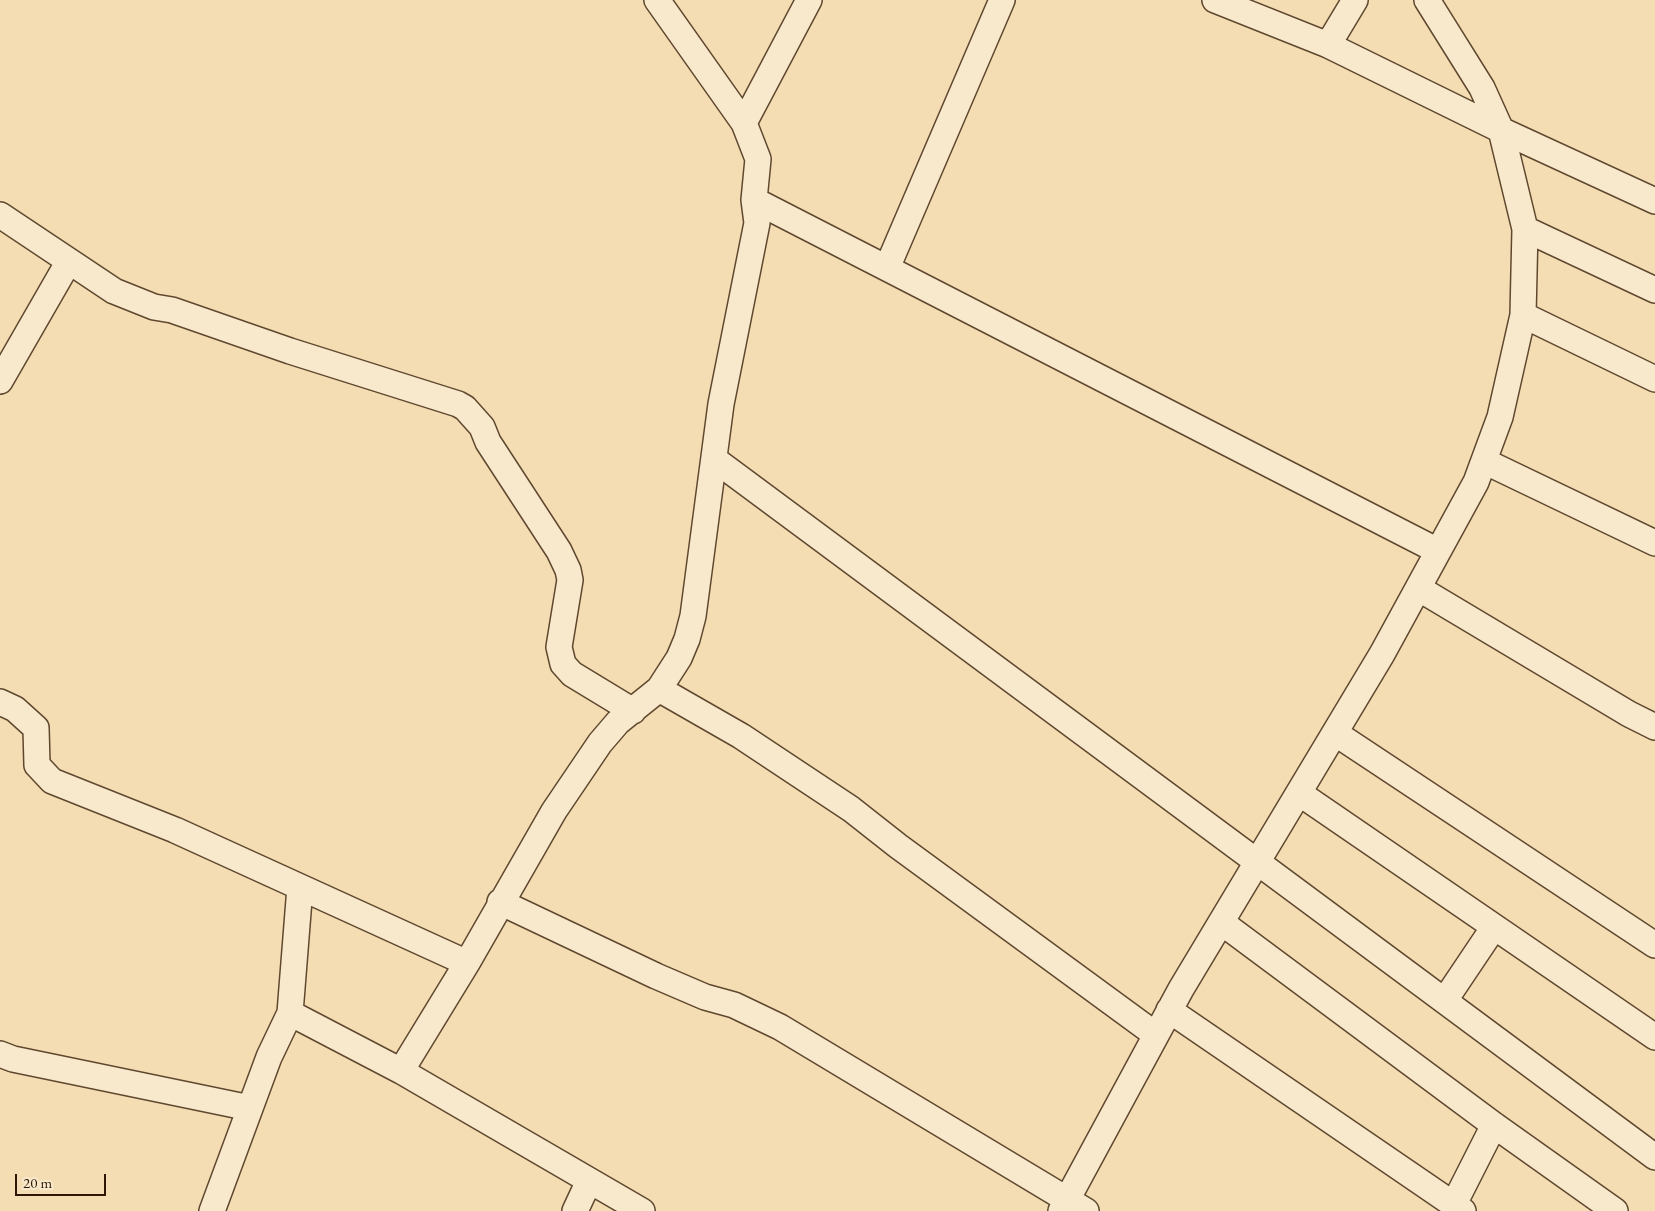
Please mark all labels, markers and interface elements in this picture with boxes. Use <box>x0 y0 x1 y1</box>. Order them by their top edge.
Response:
scale bar <box>18 1164 109 1196</box>
text: 20 m <box>23 1173 52 1192</box>

